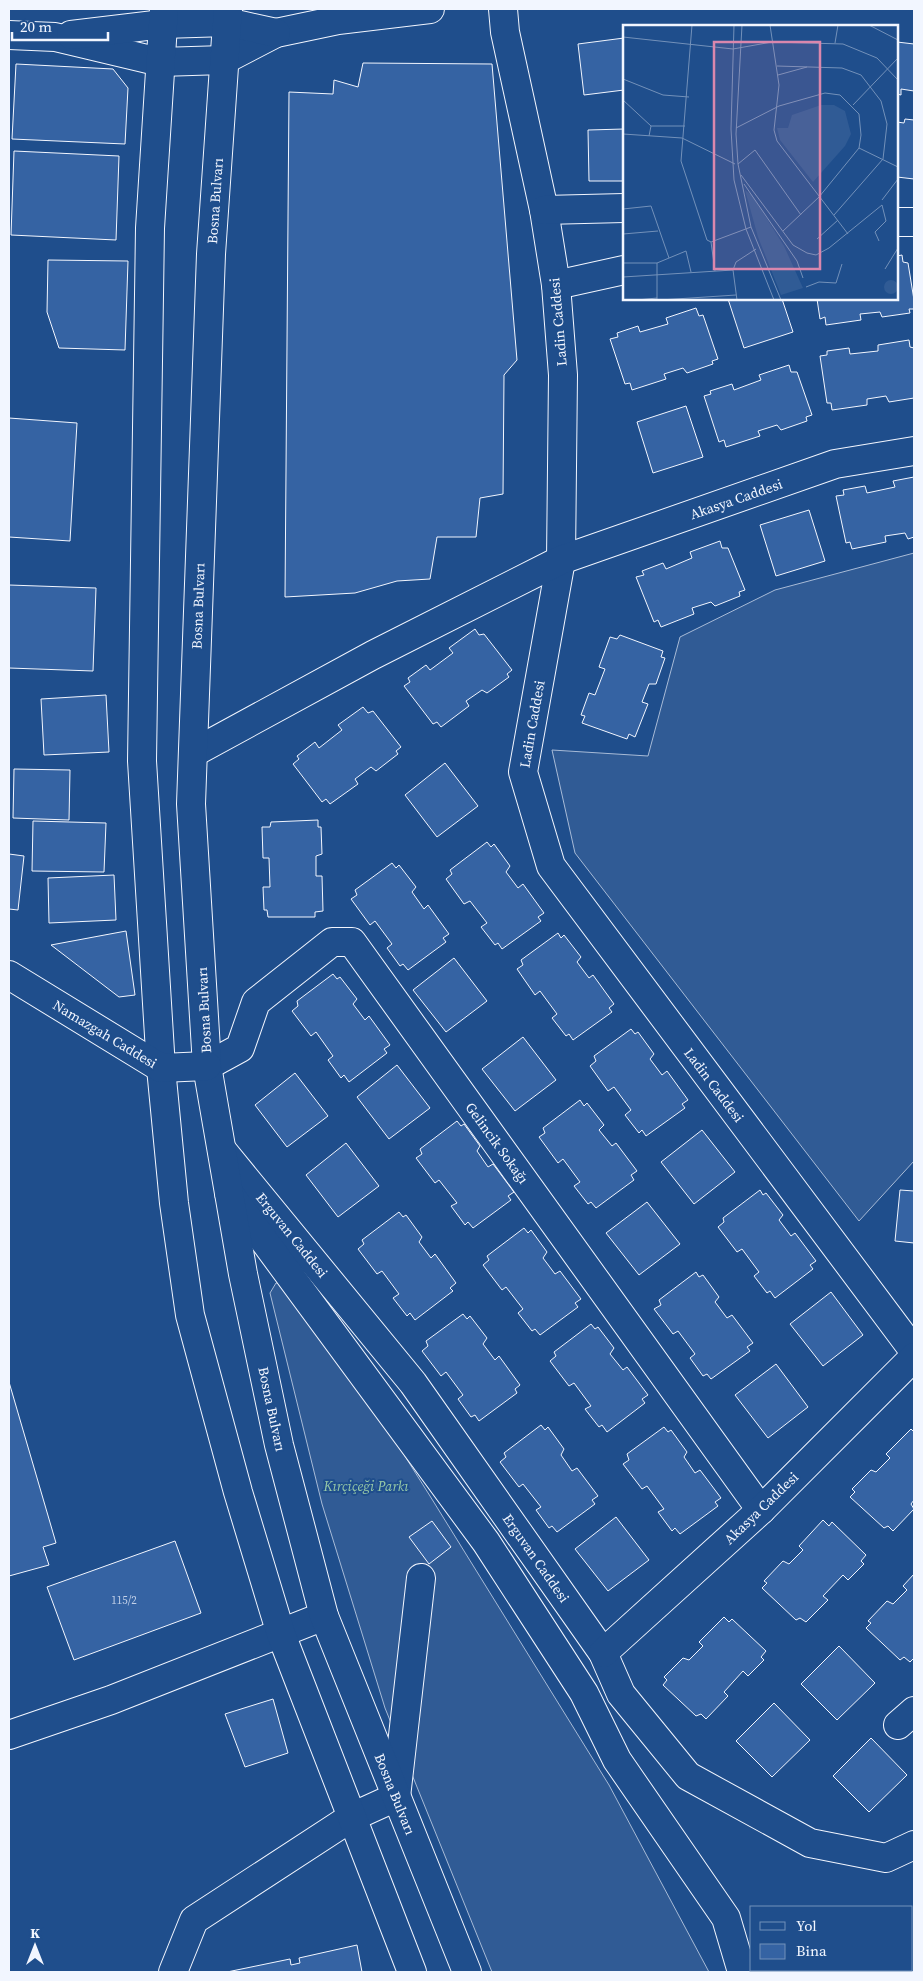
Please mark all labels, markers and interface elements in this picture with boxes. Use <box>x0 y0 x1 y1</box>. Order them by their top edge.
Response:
scale bar <box>12 10 109 42</box>
text: 20 m <box>20 16 52 37</box>
inset map <box>623 25 898 300</box>
street label: Bosna Bulvarı <box>202 157 228 245</box>
street label: Ladin Caddesi <box>544 277 572 367</box>
street label: Akasya Caddesi <box>687 474 785 524</box>
street label: Bosna Bulvarı <box>187 563 209 649</box>
street label: Ladin Caddesi <box>514 679 550 769</box>
street label: Bosna Bulvarı <box>192 966 216 1054</box>
street label: Namazgah Caddesi <box>49 995 161 1073</box>
street label: Ladin Caddesi <box>679 1044 749 1126</box>
street label: Gelincik Sokağı <box>461 1098 533 1188</box>
street label: Erguvan Caddesi <box>251 1188 333 1282</box>
street label: Bosna Bulvarı <box>253 1365 291 1453</box>
street label: Akasya Caddesi <box>719 1467 803 1549</box>
park label: Kırçiçeği Parkı <box>322 1476 409 1496</box>
street label: Erguvan Caddesi <box>498 1510 574 1606</box>
house number: 115/2 <box>111 1593 137 1608</box>
street label: Bosna Bulvarı <box>370 1750 420 1838</box>
legend <box>750 1906 913 1971</box>
text: Yol <box>796 1915 817 1936</box>
north arrow <box>10 1921 60 1971</box>
text: K <box>30 1923 40 1943</box>
text: Bina <box>796 1940 827 1961</box>

